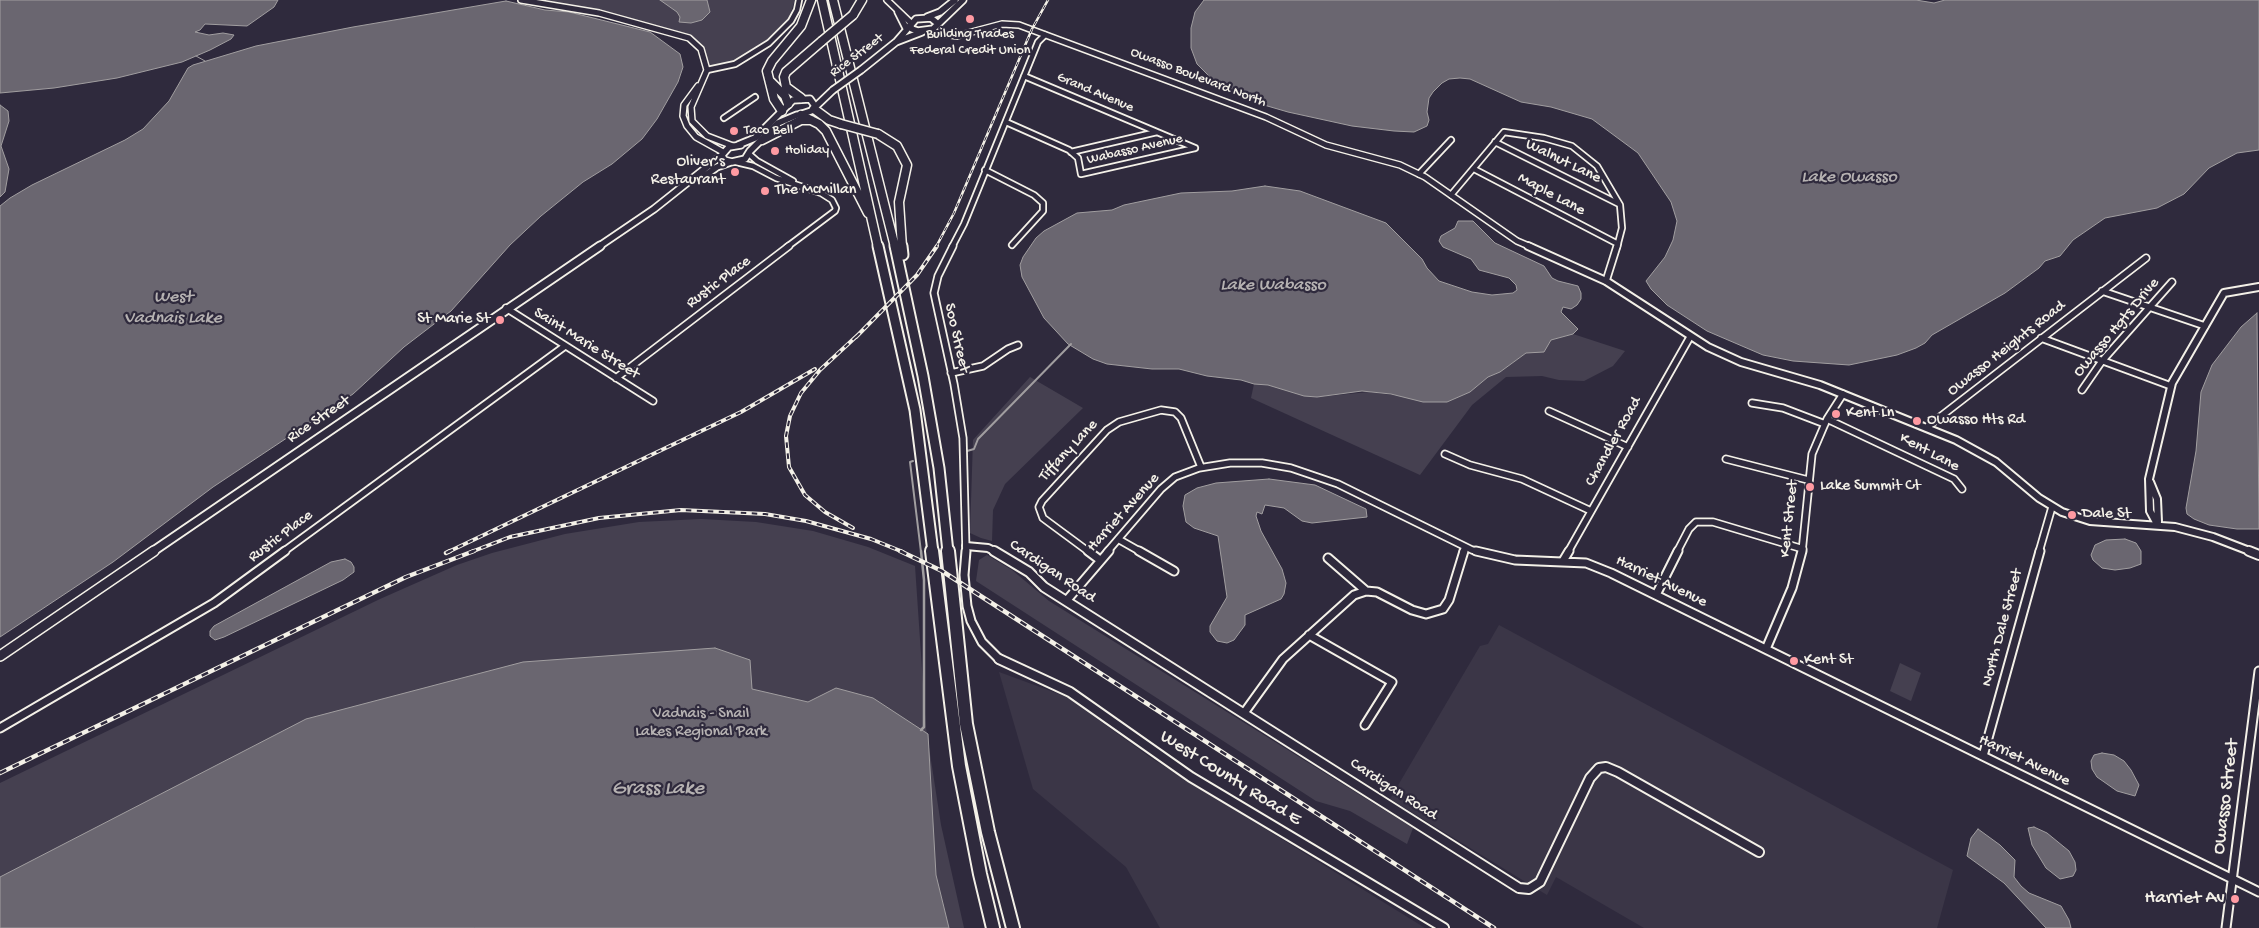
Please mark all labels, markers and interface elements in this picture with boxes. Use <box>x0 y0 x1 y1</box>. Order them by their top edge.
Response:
marker: Building Trades Federal Credit Union <box>964 13 976 25</box>
place label: Building Trades Federal Credit Union <box>910 27 1030 59</box>
street label: Rice Street <box>827 30 887 82</box>
street label: Owasso Boulevard North <box>1128 44 1268 112</box>
street label: Grand Avenue <box>1054 69 1136 117</box>
place label: Taco Bell <box>744 123 793 139</box>
marker: Taco Bell <box>728 125 740 137</box>
street label: Wabasso Avenue <box>1085 131 1185 169</box>
street label: Walnut Lane <box>1522 135 1604 189</box>
place label: Holiday <box>785 143 829 159</box>
marker: Holiday <box>769 145 781 157</box>
place label: Oliver’s Restaurant <box>651 153 725 191</box>
marker: Oliver’s Restaurant <box>729 166 741 178</box>
water label: Lake Owasso <box>1801 167 1897 189</box>
street label: Maple Lane <box>1514 169 1588 221</box>
place label: The McMillan <box>775 181 856 201</box>
marker: The McMillan <box>759 185 771 197</box>
street label: Rustic Place <box>683 252 755 314</box>
street label: Owasso Hgts Drive <box>2070 274 2164 382</box>
water label: Lake Wabasso <box>1220 275 1326 297</box>
water label: West Vadnais Lake <box>124 287 222 330</box>
street label: Owasso Heights Road <box>1944 297 2070 401</box>
street label: Soo Street <box>939 302 973 374</box>
street label: Saint Marie Street <box>529 304 643 384</box>
place label: St Marie St <box>417 310 490 330</box>
marker: St Marie St <box>494 314 506 326</box>
street label: Rice Street <box>284 392 354 448</box>
street label: Chandler Road <box>1582 394 1646 490</box>
place label: Kent Ln <box>1846 404 1894 424</box>
marker: Kent Ln <box>1830 408 1842 420</box>
place label: Owasso Hts Rd <box>1927 411 2025 431</box>
marker: Owasso Hts Rd <box>1911 415 1923 427</box>
street label: Tiffany Lane <box>1035 416 1103 486</box>
street label: Kent Lane <box>1896 429 1962 477</box>
street label: Harriet Avenue <box>1084 470 1164 556</box>
place label: Lake Summit Ct <box>1820 477 1921 497</box>
street label: Kent Street <box>1776 479 1804 559</box>
marker: Lake Summit Ct <box>1804 481 1816 493</box>
place label: Dale St <box>2082 505 2131 525</box>
street label: Rustic Place <box>245 506 317 568</box>
marker: Dale St <box>2066 509 2078 521</box>
street label: Cardigan Road <box>1005 536 1099 608</box>
street label: Harriet Avenue <box>1612 552 1710 612</box>
street label: North Dale Street <box>1978 567 2028 689</box>
place label: Kent St <box>1804 651 1853 671</box>
marker: Kent St <box>1788 655 1800 667</box>
park label: Vadnais - Snail Lakes Regional Park <box>635 705 767 743</box>
street label: West County Road E <box>1155 726 1305 832</box>
street label: Harriet Avenue <box>1975 731 2073 791</box>
street label: Owasso Street <box>2209 738 2245 856</box>
street label: Cardigan Road <box>1346 755 1440 825</box>
water label: Grass Lake <box>612 777 704 803</box>
place label: Harriet Av <box>2144 888 2225 910</box>
marker: Harriet Av <box>2229 893 2241 905</box>

